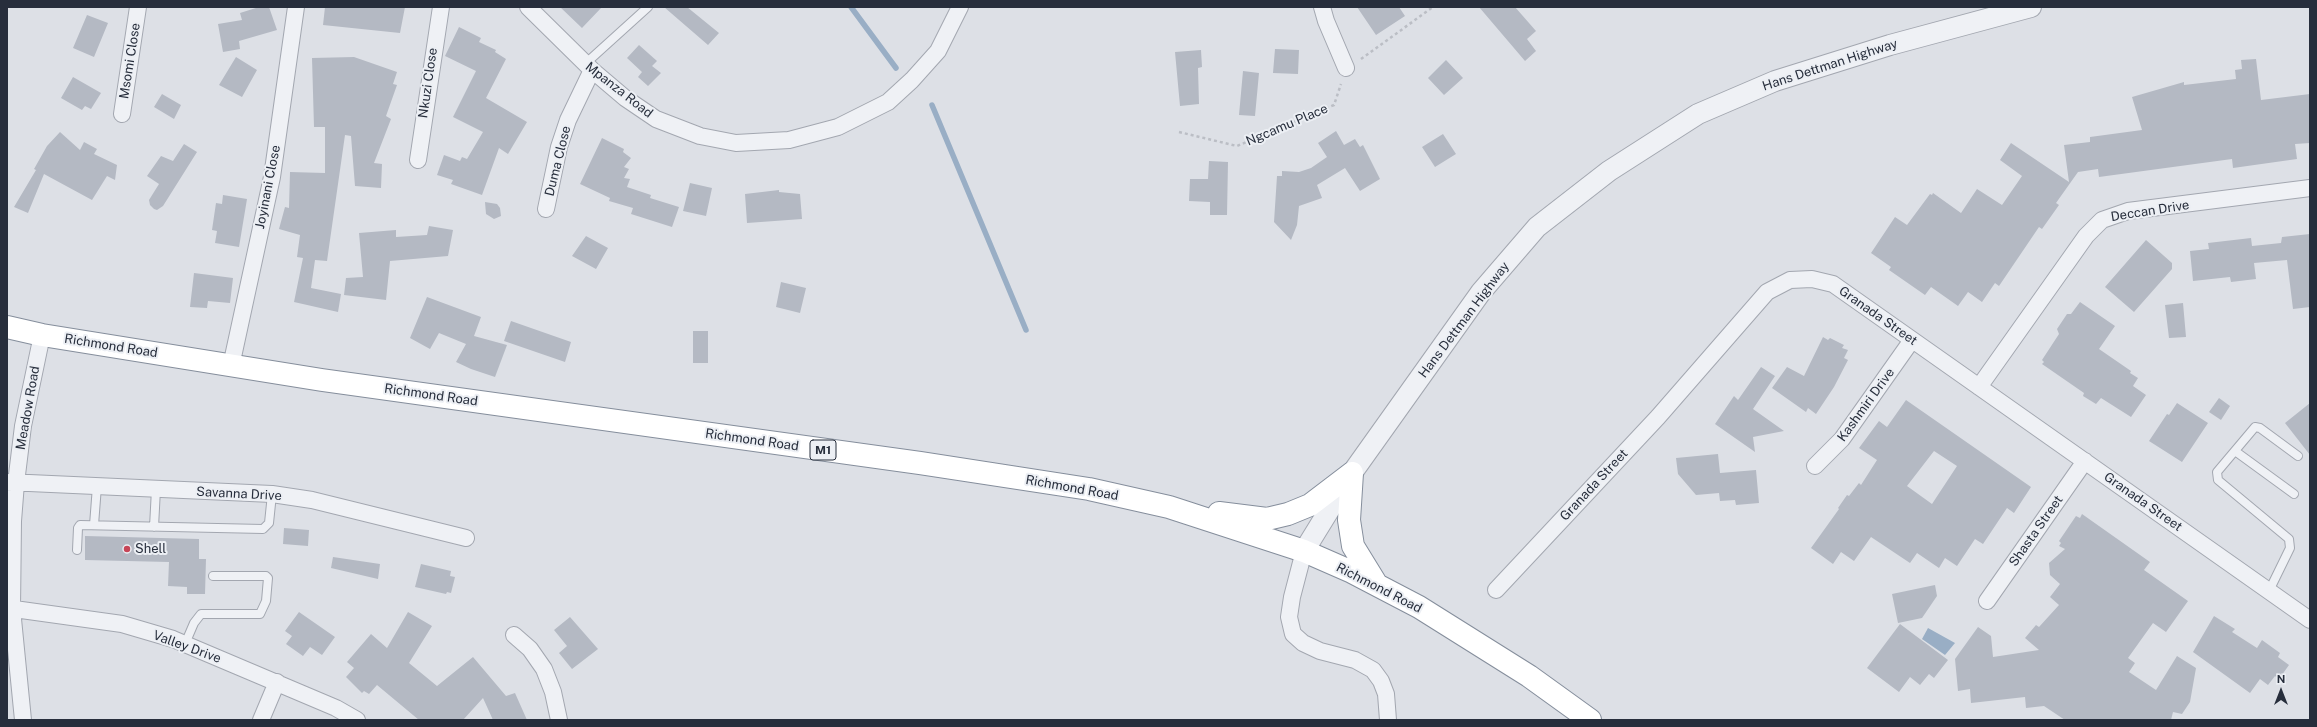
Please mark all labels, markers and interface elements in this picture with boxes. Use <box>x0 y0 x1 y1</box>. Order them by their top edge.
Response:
street label: Msomi Close <box>116 22 144 100</box>
street label: Hans Dettman Highway <box>1760 36 1900 94</box>
street label: Nkuzi Close <box>415 47 441 119</box>
street label: Mpanza Road <box>582 59 656 121</box>
street label: Ngcamu Place <box>1244 101 1330 149</box>
street label: Duma Close <box>542 124 574 198</box>
street label: Joyinani Close <box>252 144 284 230</box>
street label: Deccan Drive <box>2110 197 2190 225</box>
street label: Hans Dettman Highway <box>1415 259 1513 381</box>
street label: Granada Street <box>1836 283 1920 349</box>
street label: Richmond Road <box>63 331 159 361</box>
street label: Meadow Road <box>13 365 43 451</box>
street label: Kashmiri Drive <box>1834 365 1898 445</box>
street label: Richmond Road <box>383 381 479 409</box>
street label: Richmond Road <box>704 426 800 454</box>
road number: M1 <box>810 440 836 460</box>
street label: Granada Street <box>1557 446 1631 524</box>
street label: Granada Street <box>2101 469 2185 535</box>
street label: Richmond Road <box>1024 472 1120 504</box>
street label: Savanna Drive <box>196 484 282 504</box>
street label: Shasta Street <box>2006 493 2066 569</box>
place label: Shell <box>135 541 166 557</box>
marker: Shell <box>122 544 132 554</box>
street label: Richmond Road <box>1333 560 1425 616</box>
street label: Valley Drive <box>151 627 223 667</box>
north arrow <box>2261 671 2301 711</box>
text: N <box>2277 673 2285 685</box>

